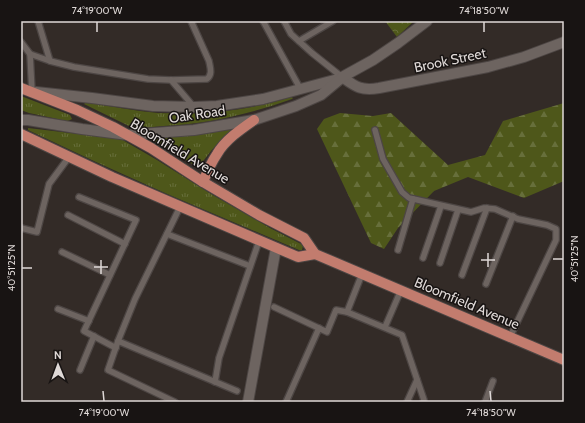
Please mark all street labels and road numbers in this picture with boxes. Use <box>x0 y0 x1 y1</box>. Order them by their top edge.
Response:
street label: Brook Street <box>412 44 488 76</box>
street label: Oak Road <box>167 101 227 127</box>
street label: Bloomfield Avenue <box>127 114 233 188</box>
street label: Bloomfield Avenue <box>412 273 522 333</box>

